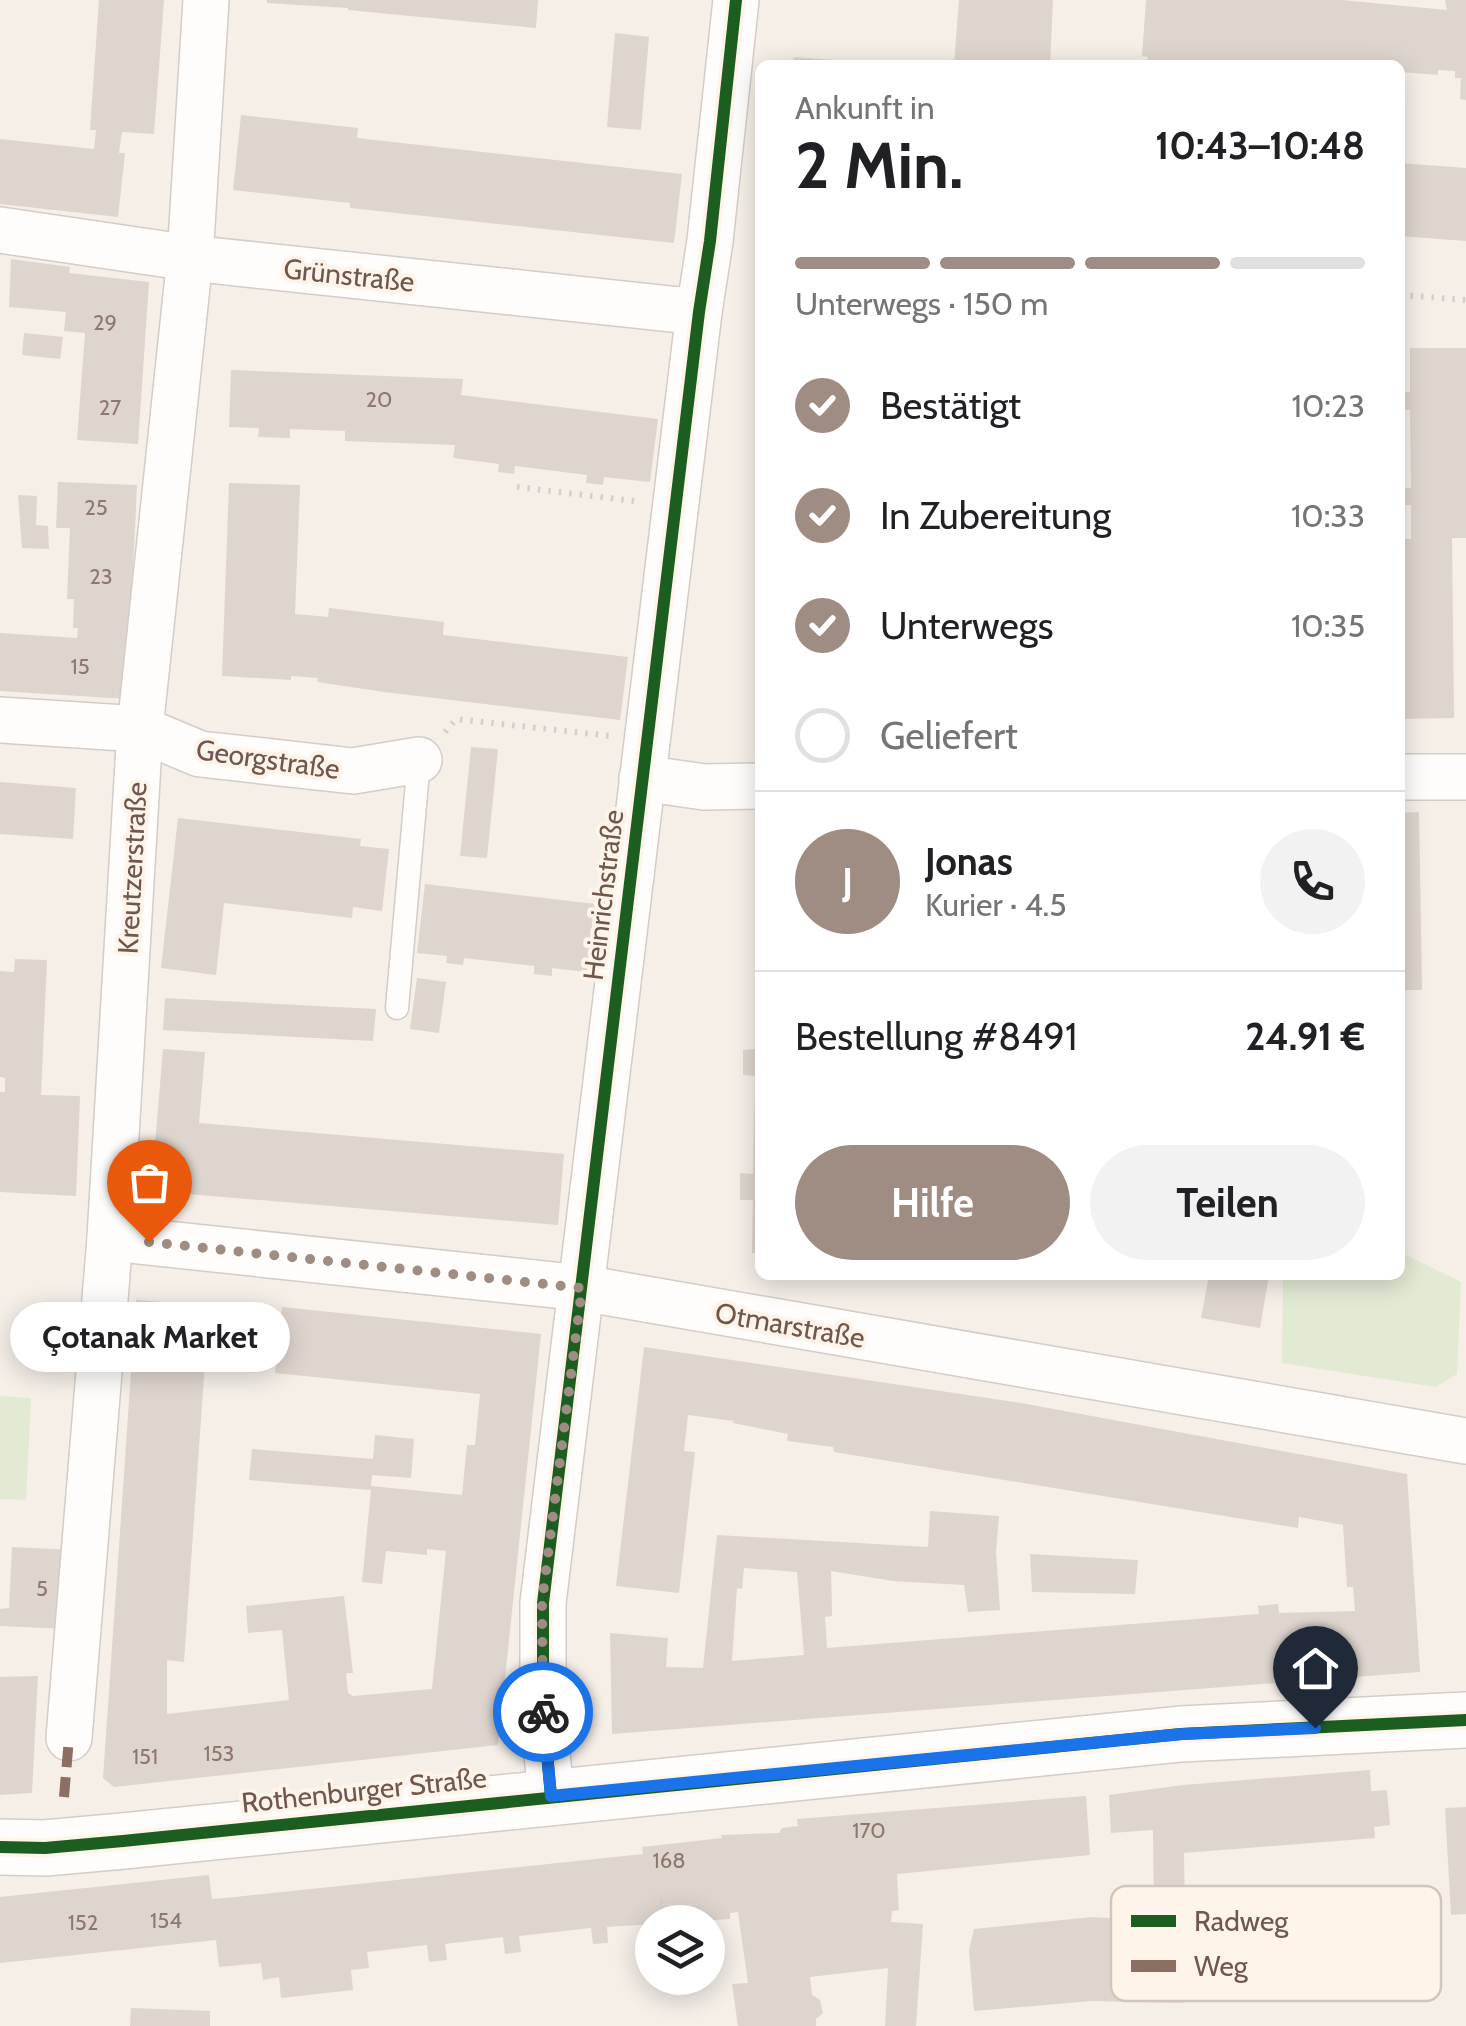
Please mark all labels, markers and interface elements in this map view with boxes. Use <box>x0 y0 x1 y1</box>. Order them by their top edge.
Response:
text: Ankunft in <box>795 88 935 127</box>
text: 10:43–10:48 <box>1155 122 1365 169</box>
text: 2 Min. <box>795 125 963 204</box>
street label: Grünstraße <box>282 251 416 299</box>
text: Unterwegs · 150 m <box>795 284 1048 323</box>
house number: 29 <box>93 309 117 336</box>
icon: check <box>795 378 850 433</box>
text: Bestätigt <box>880 382 1021 429</box>
house number: 20 <box>366 386 392 413</box>
text: 10:23 <box>1291 386 1365 425</box>
house number: 27 <box>99 394 121 421</box>
icon: check <box>795 488 850 543</box>
text: In Zubereitung <box>880 492 1111 539</box>
house number: 25 <box>84 494 108 521</box>
text: 10:33 <box>1291 496 1365 535</box>
house number: 23 <box>89 563 113 590</box>
icon: check <box>795 598 850 653</box>
text: Unterwegs <box>880 602 1053 649</box>
text: 10:35 <box>1291 606 1365 645</box>
house number: 15 <box>70 653 90 680</box>
text: Geliefert <box>880 712 1018 759</box>
street label: Georgstraße <box>194 732 342 786</box>
street label: Kreutzerstraße <box>111 781 153 955</box>
street label: Heinrichstraße <box>576 808 630 982</box>
button: phone <box>1260 829 1365 934</box>
text: Jonas <box>925 838 1013 885</box>
text: J <box>842 858 853 905</box>
text: Kurier · 4.5 <box>925 885 1067 924</box>
text: Bestellung #8491 <box>795 1013 1077 1060</box>
text: 24.91 € <box>1245 1013 1365 1060</box>
pin <box>107 1140 192 1243</box>
button: Hilfe <box>795 1145 1070 1260</box>
button: Teilen <box>1090 1145 1365 1260</box>
icon: bag <box>122 1155 177 1210</box>
street label: Otmarstraße <box>713 1295 867 1355</box>
callout: Çotanak Market <box>9 1302 289 1372</box>
text: Çotanak Market <box>42 1317 258 1356</box>
house number: 5 <box>36 1575 48 1602</box>
pin <box>1273 1626 1358 1729</box>
icon: home <box>1288 1641 1343 1696</box>
courier <box>493 1662 593 1762</box>
icon: bike <box>516 1685 571 1740</box>
house number: 153 <box>204 1740 234 1767</box>
house number: 151 <box>132 1743 158 1770</box>
street label: Rothenburger Straße <box>240 1760 488 1820</box>
house number: 170 <box>852 1817 886 1844</box>
house number: 168 <box>653 1847 686 1874</box>
legend <box>1111 1886 1441 2001</box>
text: Radweg <box>1194 1904 1289 1938</box>
map controls <box>635 1905 725 1995</box>
button: layers <box>635 1905 725 1995</box>
house number: 154 <box>150 1907 182 1934</box>
house number: 152 <box>68 1909 98 1936</box>
text: Weg <box>1194 1949 1249 1983</box>

